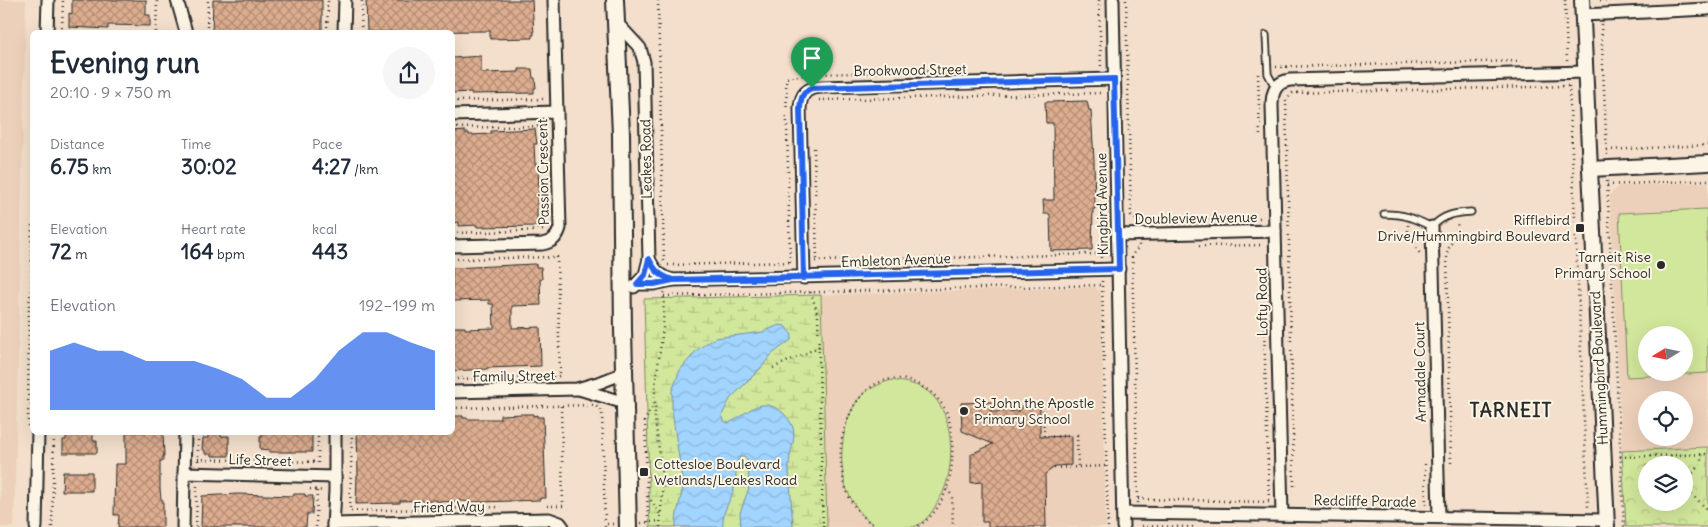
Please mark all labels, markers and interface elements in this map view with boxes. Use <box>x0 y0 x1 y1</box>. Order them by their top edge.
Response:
pin <box>791 37 833 88</box>
icon: arrive <box>798 44 826 72</box>
text: Evening run <box>50 45 200 81</box>
button: share <box>383 47 435 99</box>
street label: Brookwood Street <box>853 60 967 80</box>
text: 20:10 · 9 × 750 m <box>50 82 171 102</box>
street label: Passion Crescent <box>533 118 553 226</box>
street label: Leakes Road <box>636 119 656 199</box>
text: Distance <box>50 135 105 153</box>
text: Time <box>181 135 211 153</box>
text: Pace <box>312 135 342 153</box>
text: 6.75 <box>50 153 89 180</box>
text: 30:02 <box>181 153 237 180</box>
text: 4:27 <box>312 153 351 180</box>
street label: Kingbird Avenue <box>1092 153 1112 255</box>
text: km <box>89 160 112 178</box>
text: /km <box>351 160 379 178</box>
street label: Doubleview Avenue <box>1134 208 1258 228</box>
place label: Rifflebird Drive/Hummingbird Boulevard <box>1378 211 1570 245</box>
text: Elevation <box>50 220 107 238</box>
text: Heart rate <box>181 220 246 238</box>
text: kcal <box>312 220 337 238</box>
marker: Rifflebird Drive/Hummingbird Boulevard <box>1574 222 1586 234</box>
text: 72 <box>50 238 72 265</box>
text: 164 <box>181 238 214 265</box>
text: 443 <box>312 238 348 265</box>
text: m <box>72 245 87 263</box>
text: bpm <box>214 245 245 263</box>
place label: Tarneit Rise Primary School <box>1555 248 1651 282</box>
street label: Embleton Avenue <box>841 249 951 271</box>
marker: Tarneit Rise Primary School <box>1655 259 1667 271</box>
street label: Lofty Road <box>1252 268 1272 336</box>
street label: Hummingbird Boulevard <box>1586 291 1612 445</box>
text: Elevation <box>50 295 116 315</box>
text: 192–199 m <box>359 295 435 315</box>
street label: Armadale Court <box>1410 321 1430 423</box>
north arrow <box>1638 326 1692 381</box>
map controls <box>1638 326 1693 511</box>
street label: Family Street <box>473 366 556 386</box>
button: locate <box>1638 391 1693 446</box>
place label: St John the Apostle Primary School <box>974 394 1094 428</box>
district label: TARNEIT <box>1470 398 1552 422</box>
marker: St John the Apostle Primary School <box>958 405 970 417</box>
street label: Life Street <box>228 450 292 470</box>
place label: Cottesloe Boulevard Wetlands/Leakes Road <box>654 455 797 489</box>
button: layers <box>1638 456 1693 511</box>
marker: Cottesloe Boulevard Wetlands/Leakes Road <box>638 466 650 478</box>
street label: Redcliffe Parade <box>1313 491 1417 511</box>
street label: Friend Way <box>413 497 485 517</box>

